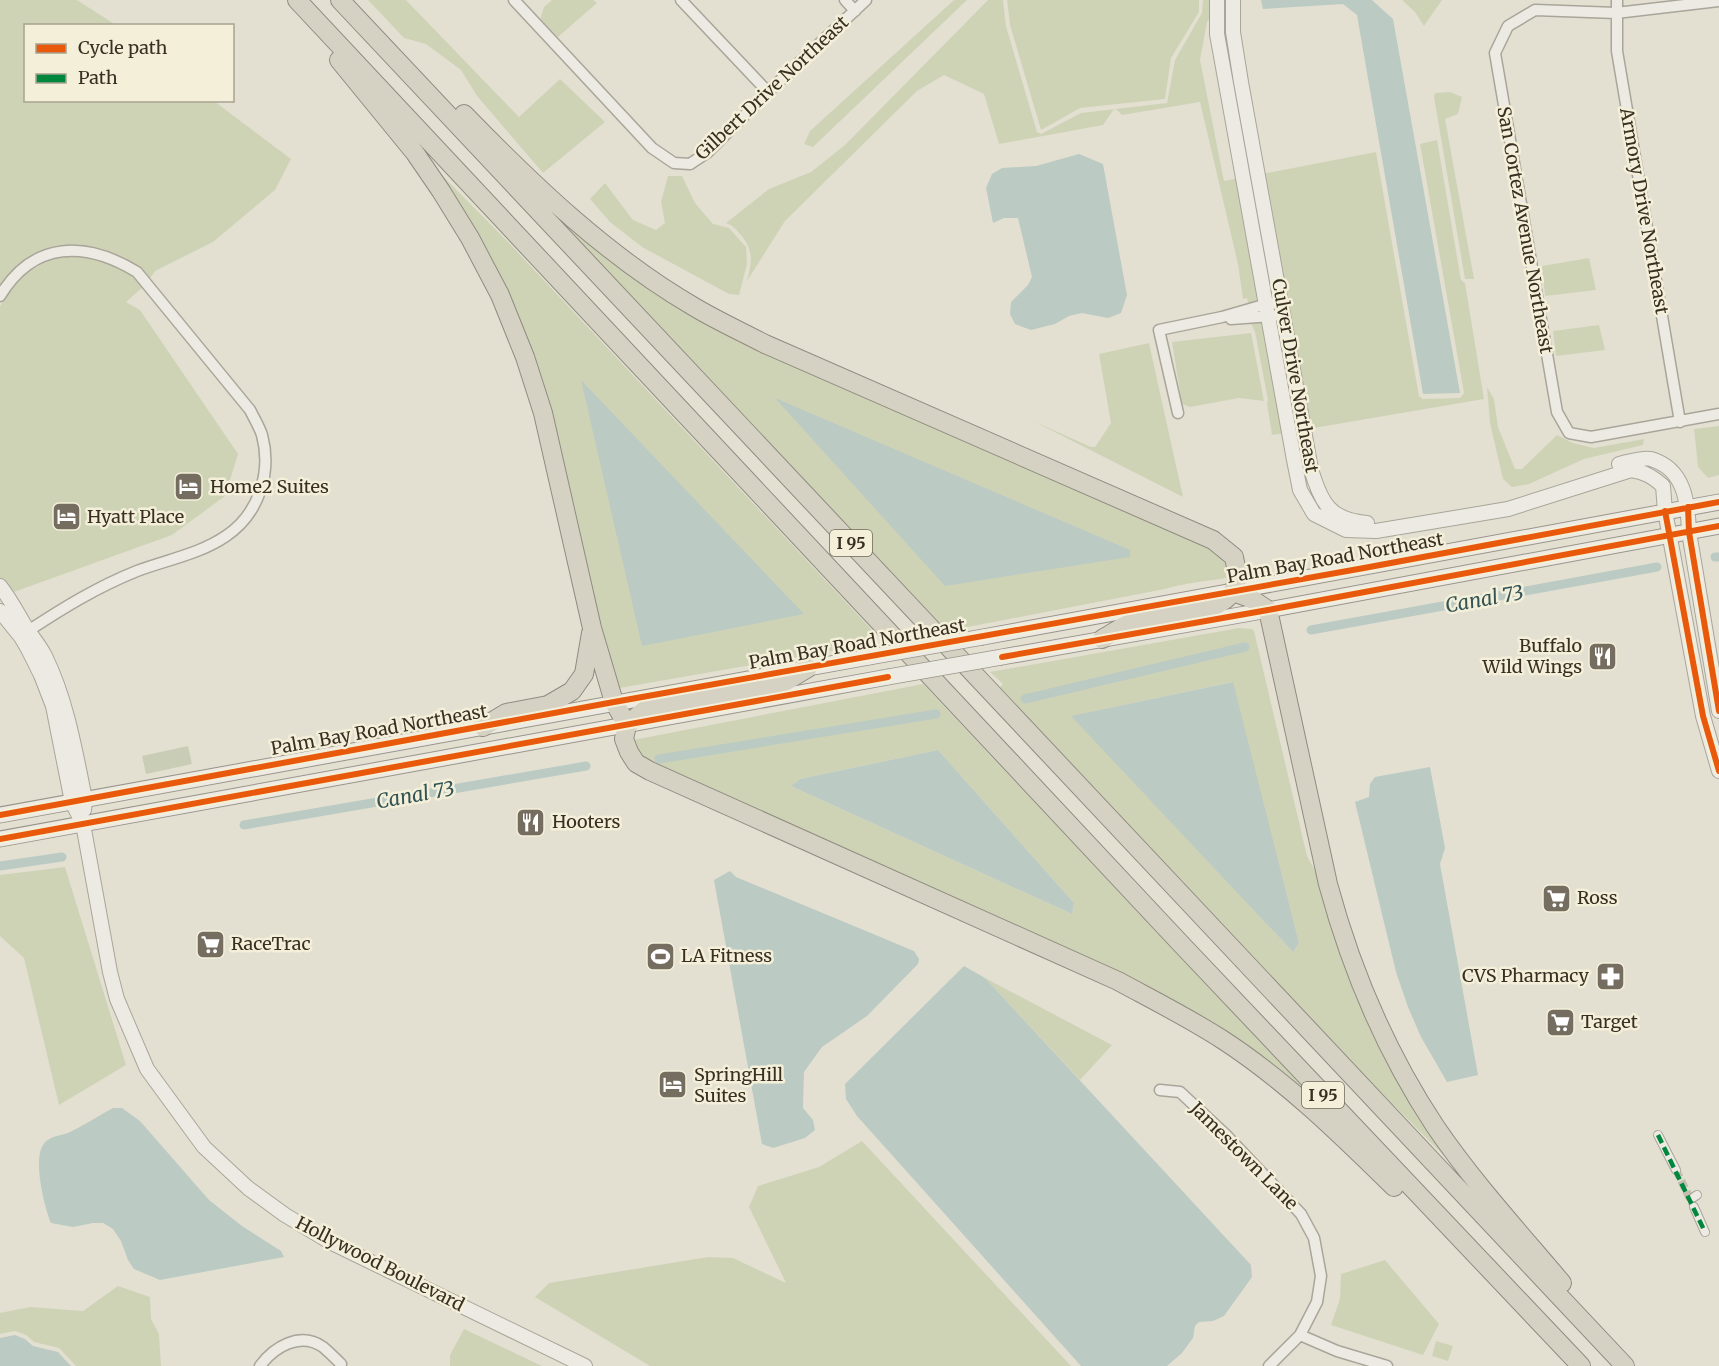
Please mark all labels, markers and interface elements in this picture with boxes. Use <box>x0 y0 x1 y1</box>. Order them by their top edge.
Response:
street label: Gilbert Drive Northeast <box>690 11 853 165</box>
legend <box>24 24 234 102</box>
text: Cycle path <box>78 36 168 59</box>
text: Path <box>78 66 118 89</box>
street label: San Cortez Avenue Northeast <box>1492 105 1559 355</box>
street label: Armory Drive Northeast <box>1615 105 1674 316</box>
street label: Culver Drive Northeast <box>1267 277 1324 475</box>
hotel icon: Home2 Suites <box>173 471 205 503</box>
place label: Home2 Suites <box>210 475 329 498</box>
hotel icon: Hyatt Place <box>50 501 82 533</box>
place label: Hyatt Place <box>87 505 184 528</box>
street label: Palm Bay Road Northeast <box>1225 527 1445 588</box>
road number: I 95 <box>830 530 872 556</box>
water label: Canal 73 <box>1443 579 1525 618</box>
street label: Palm Bay Road Northeast <box>747 613 967 674</box>
place label: Buffalo Wild Wings <box>1482 634 1582 678</box>
restaurant icon: Buffalo Wild Wings <box>1587 640 1619 672</box>
street label: Palm Bay Road Northeast <box>269 699 489 760</box>
water label: Canal 73 <box>374 775 456 814</box>
restaurant icon: Hooters <box>515 806 547 838</box>
place label: Hooters <box>552 810 621 833</box>
supermarket icon: Ross <box>1540 882 1572 914</box>
place label: Ross <box>1577 886 1618 909</box>
supermarket icon: RaceTrac <box>194 928 226 960</box>
place label: RaceTrac <box>231 932 311 955</box>
sports icon: LA Fitness <box>644 940 676 972</box>
place label: LA Fitness <box>681 944 772 967</box>
pharmacy icon: CVS Pharmacy <box>1594 960 1626 992</box>
place label: CVS Pharmacy <box>1462 964 1590 987</box>
supermarket icon: Target <box>1544 1006 1576 1038</box>
place label: Target <box>1581 1010 1638 1033</box>
place label: SpringHill Suites <box>694 1063 784 1107</box>
hotel icon: SpringHill Suites <box>657 1069 689 1101</box>
road number: I 95 <box>1302 1082 1344 1108</box>
street label: Jamestown Lane <box>1185 1096 1303 1215</box>
street label: Hollywood Boulevard <box>292 1211 469 1316</box>

